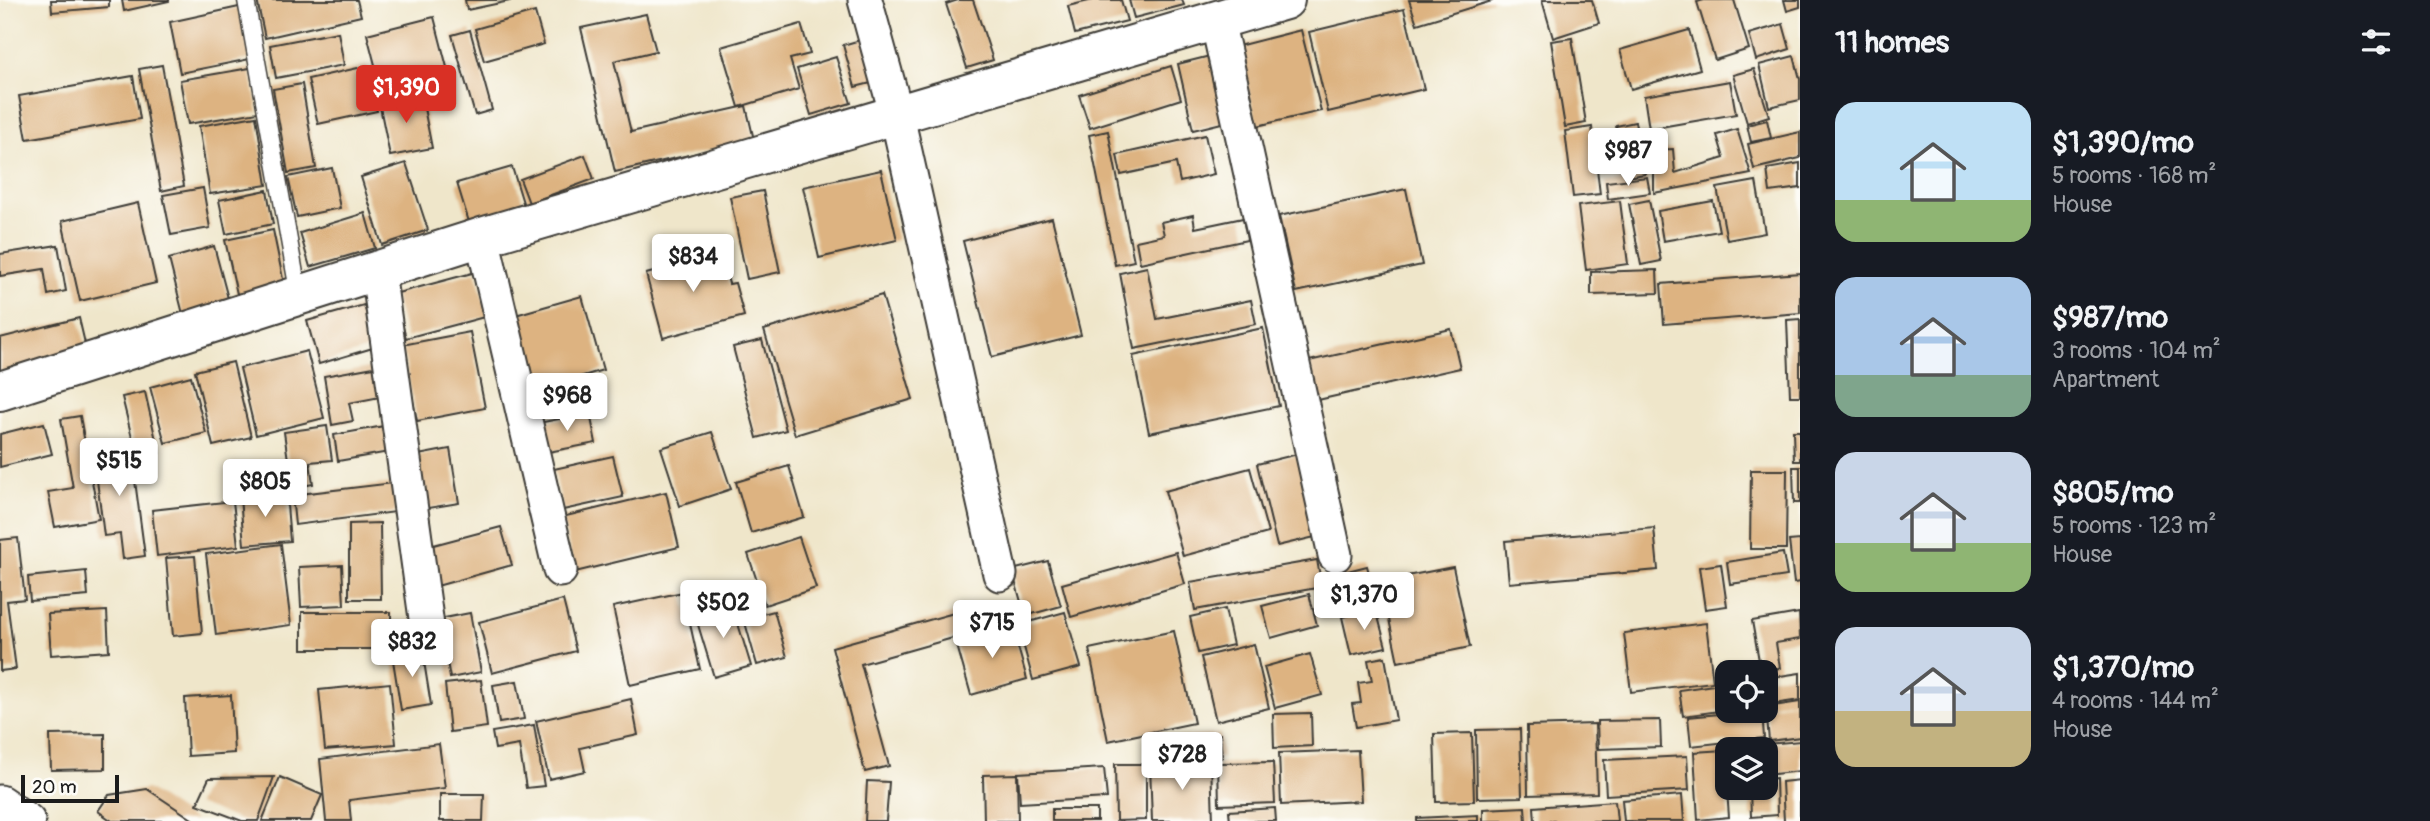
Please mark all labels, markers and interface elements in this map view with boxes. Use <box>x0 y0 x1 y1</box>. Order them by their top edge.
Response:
icon: filters <box>2357 23 2395 61</box>
text: 11 homes <box>1835 24 1949 61</box>
pin: $1,390 <box>349 66 463 125</box>
text: $1,390 <box>372 73 440 102</box>
text: $1,390/mo <box>2052 124 2194 161</box>
pin: $987 <box>1587 128 1669 188</box>
icon: home <box>1891 130 1975 214</box>
text: $987 <box>1604 136 1652 165</box>
text: 5 rooms · 168 m² <box>2052 161 2216 190</box>
text: House <box>2052 190 2112 219</box>
pin: $834 <box>652 234 734 294</box>
text: $834 <box>668 242 718 271</box>
text: $987/mo <box>2052 299 2168 336</box>
icon: home <box>1891 305 1975 389</box>
text: 3 rooms · 104 m² <box>2052 336 2221 365</box>
text: Apartment <box>2052 365 2159 394</box>
pin: $968 <box>526 374 608 433</box>
text: $968 <box>542 381 592 410</box>
pin: $515 <box>78 438 160 498</box>
text: $515 <box>96 446 142 475</box>
pin: $805 <box>224 460 306 519</box>
text: $805 <box>239 467 291 496</box>
text: $805/mo <box>2052 474 2174 511</box>
icon: home <box>1891 480 1975 564</box>
text: 5 rooms · 123 m² <box>2052 511 2216 540</box>
text: House <box>2052 540 2112 569</box>
pin: $1,370 <box>1307 572 1421 632</box>
pin: $502 <box>682 580 764 640</box>
text: $1,370 <box>1330 580 1398 609</box>
text: $502 <box>696 588 750 617</box>
pin: $715 <box>951 600 1033 660</box>
text: $715 <box>969 608 1015 637</box>
pin: $832 <box>371 620 453 679</box>
text: $832 <box>387 627 437 656</box>
text: $1,370/mo <box>2052 649 2194 686</box>
icon: home <box>1891 655 1975 739</box>
map controls <box>1715 660 1778 800</box>
button: locate <box>1715 660 1778 723</box>
text: 4 rooms · 144 m² <box>2052 686 2219 715</box>
text: House <box>2052 715 2112 744</box>
pin: $728 <box>1141 732 1223 792</box>
button: layers <box>1715 737 1778 800</box>
text: $728 <box>1157 740 1207 769</box>
scale bar <box>21 772 119 804</box>
text: 20 m <box>32 775 77 799</box>

